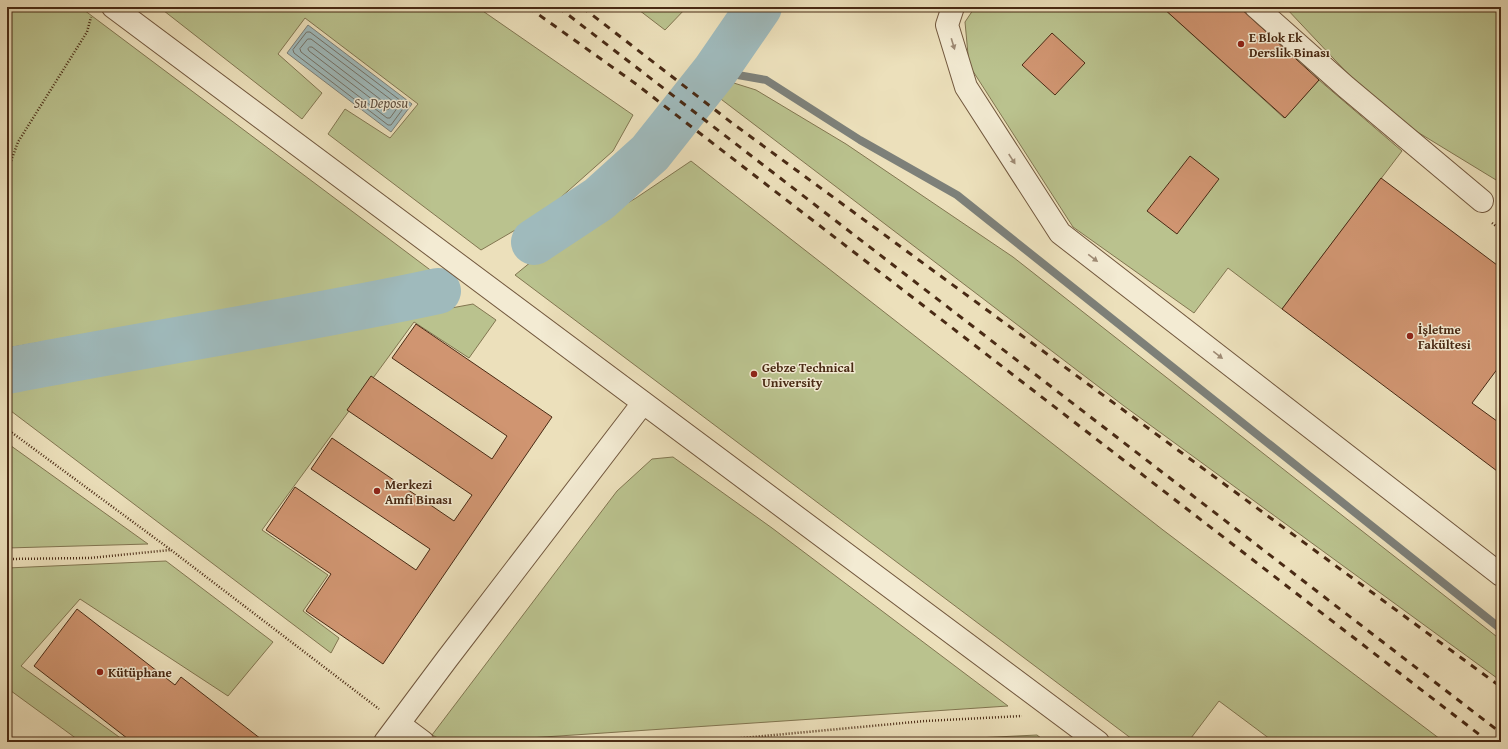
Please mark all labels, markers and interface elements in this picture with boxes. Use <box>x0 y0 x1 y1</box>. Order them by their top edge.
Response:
place label: E Blok Ek Derslik Binası <box>1249 28 1330 62</box>
one-way arrow <box>950 39 956 51</box>
marker: E Blok Ek Derslik Binası <box>1236 39 1246 49</box>
water label: Su Deposu <box>354 93 408 113</box>
one-way arrow <box>1008 154 1016 164</box>
one-way arrow <box>1088 254 1099 263</box>
place label: İşletme Fakültesi <box>1418 320 1471 354</box>
marker: İşletme Fakültesi <box>1405 331 1415 341</box>
one-way arrow <box>1213 350 1224 359</box>
place label: Gebze Technical University <box>762 358 854 392</box>
marker: Gebze Technical University <box>749 369 759 379</box>
place label: Merkezi Amfi Binası <box>385 475 452 509</box>
marker: Merkezi Amfi Binası <box>372 486 382 496</box>
place label: Kütüphane <box>108 663 172 682</box>
marker: Kütüphane <box>95 667 105 677</box>

